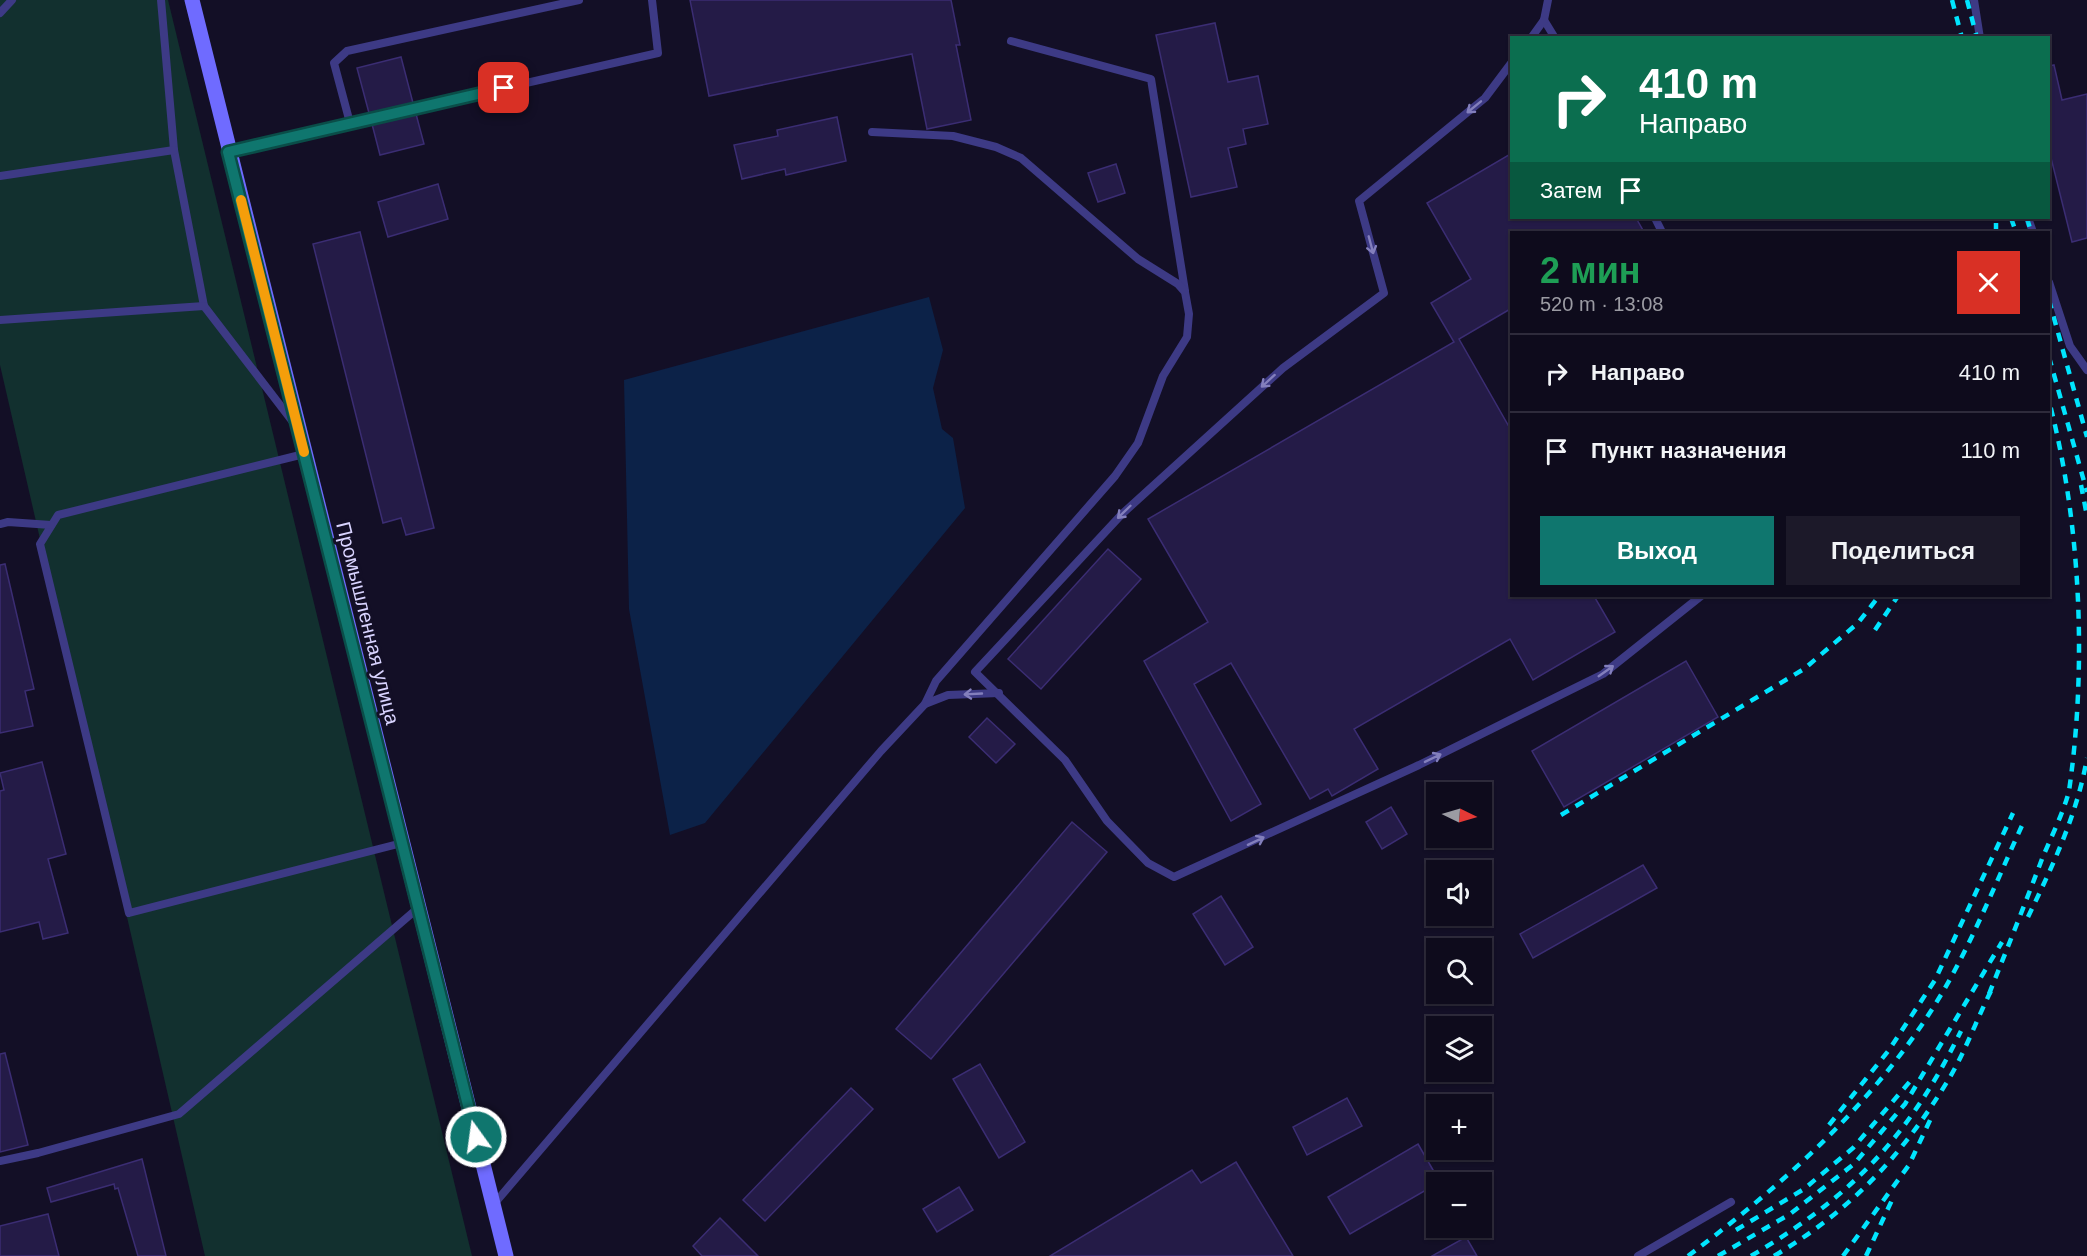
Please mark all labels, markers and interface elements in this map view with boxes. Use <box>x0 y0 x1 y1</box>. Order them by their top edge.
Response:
icon: right <box>1540 60 1618 138</box>
text: 410 m <box>1639 60 1758 107</box>
pin <box>478 62 529 113</box>
icon: arrive <box>487 71 520 104</box>
one-way arrow <box>1466 100 1482 113</box>
text: Направо <box>1639 109 1747 139</box>
icon: arrive <box>1614 174 1647 207</box>
text: Затем <box>1540 178 1602 203</box>
one-way arrow <box>1365 235 1377 254</box>
text: 2 мин <box>1540 250 1641 291</box>
button: close <box>1957 251 2020 314</box>
text: 520 m · 13:08 <box>1540 293 1663 315</box>
icon: right <box>1540 357 1573 390</box>
text: Направо <box>1591 360 1685 385</box>
text: 410 m <box>1959 360 2020 385</box>
one-way arrow <box>1261 374 1276 388</box>
icon: arrive <box>1540 435 1573 468</box>
text: Пункт назначения <box>1591 438 1787 463</box>
text: 110 m <box>1960 438 2020 463</box>
one-way arrow <box>1116 505 1131 520</box>
button: Выход <box>1540 516 1774 585</box>
button: Поделиться <box>1786 516 2020 585</box>
street label: Промышленная улица <box>332 519 404 727</box>
one-way arrow <box>1598 665 1614 677</box>
one-way arrow <box>964 688 984 699</box>
one-way arrow <box>1423 752 1441 764</box>
north arrow <box>1426 782 1492 848</box>
map controls <box>1426 782 1492 1238</box>
one-way arrow <box>1246 834 1264 846</box>
button: sound <box>1426 860 1492 926</box>
button: search <box>1426 938 1492 1004</box>
button: layers <box>1426 1016 1492 1082</box>
button: + <box>1426 1094 1492 1160</box>
position arrow <box>444 1105 508 1169</box>
button: − <box>1426 1172 1492 1238</box>

